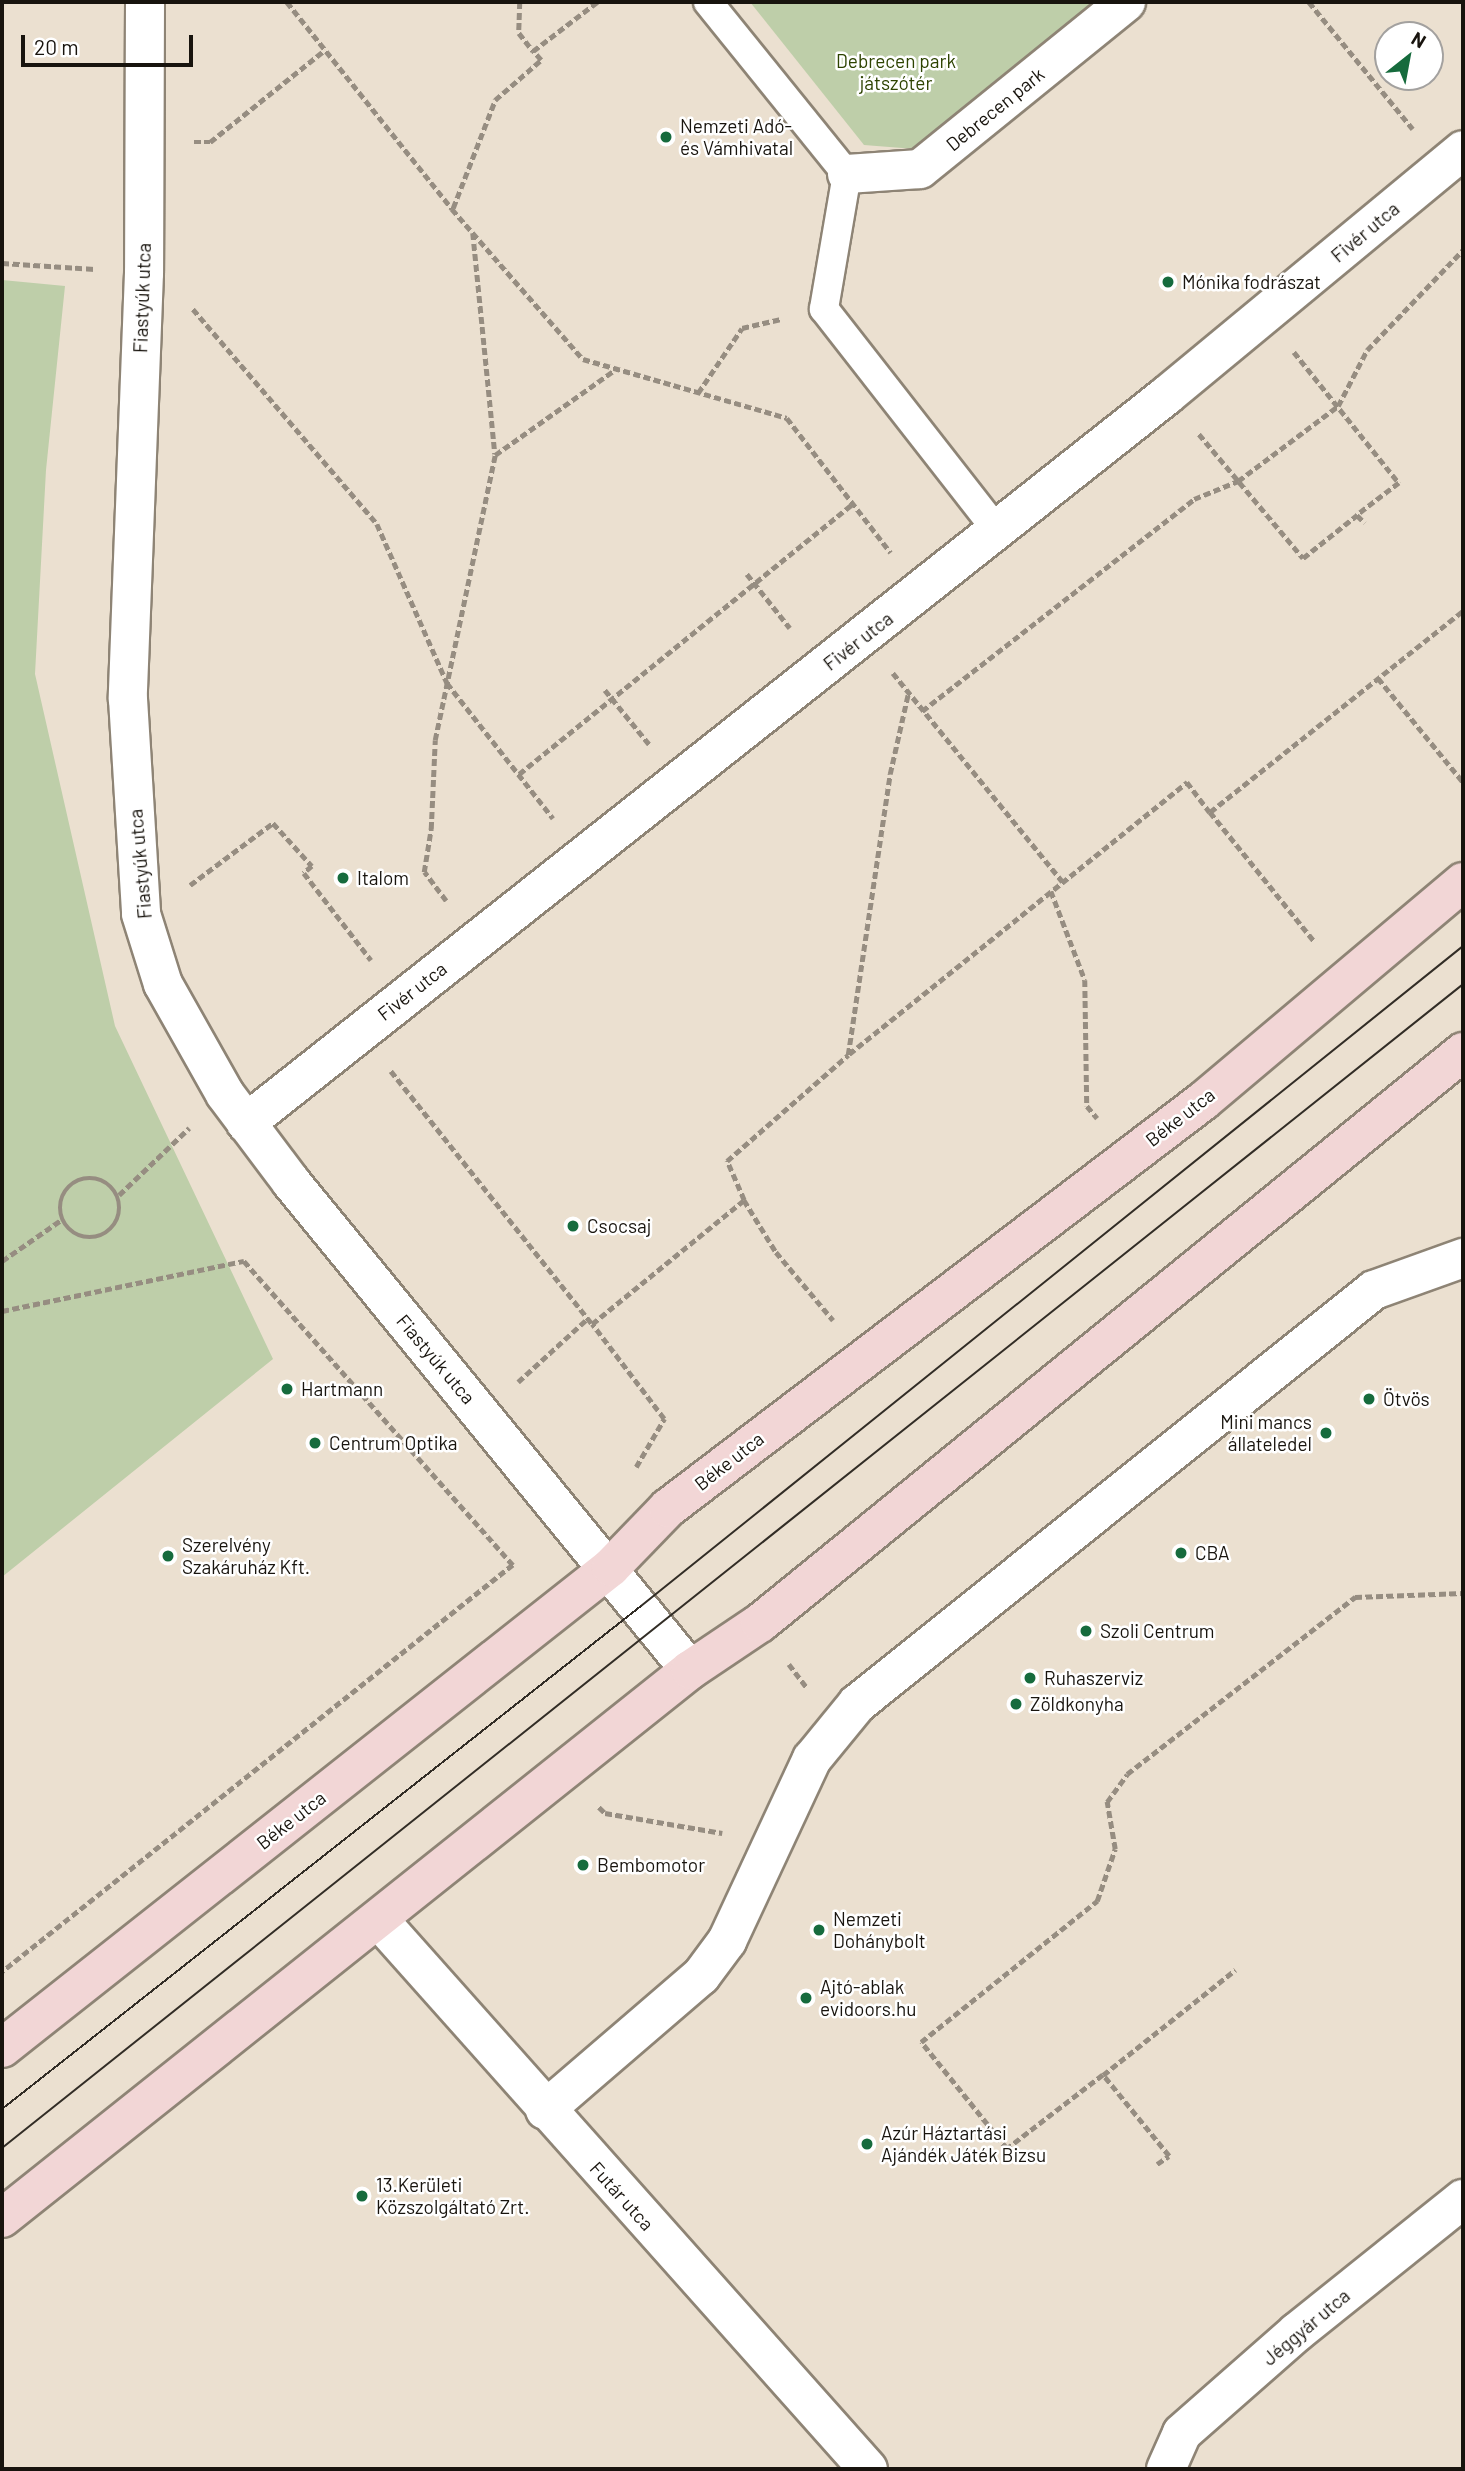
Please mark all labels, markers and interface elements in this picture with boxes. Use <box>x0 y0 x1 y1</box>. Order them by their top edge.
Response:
scale bar <box>24 21 196 65</box>
north arrow <box>1374 21 1444 91</box>
text: N <box>1408 26 1430 52</box>
text: 20 m <box>34 34 79 59</box>
park label: Debrecen park játszótér <box>836 50 956 94</box>
street label: Debrecen park <box>941 62 1049 156</box>
place label: Nemzeti Adó- és Vámhivatal <box>680 115 793 159</box>
marker: Nemzeti Adó- és Vámhivatal <box>658 129 674 145</box>
street label: Fivér utca <box>1326 197 1404 267</box>
street label: Fiastyúk utca <box>129 243 155 353</box>
place label: Mónika fodrászat <box>1182 271 1321 293</box>
marker: Mónika fodrászat <box>1160 274 1176 290</box>
street label: Fivér utca <box>819 607 897 675</box>
street label: Fiastyúk utca <box>124 808 156 920</box>
place label: Italom <box>357 867 409 889</box>
marker: Italom <box>335 870 351 886</box>
street label: Fivér utca <box>373 957 451 1025</box>
street label: Béke utca <box>1141 1083 1219 1151</box>
place label: Csocsaj <box>587 1215 651 1237</box>
marker: Csocsaj <box>565 1218 581 1234</box>
street label: Fiastyúk utca <box>392 1309 480 1409</box>
place label: Hartmann <box>301 1378 383 1400</box>
marker: Hartmann <box>279 1381 295 1397</box>
place label: Ötvös <box>1383 1388 1430 1410</box>
marker: Ötvös <box>1361 1391 1377 1407</box>
place label: Mini mancs állateledel <box>1220 1411 1312 1455</box>
marker: Mini mancs állateledel <box>1318 1425 1334 1441</box>
street label: Béke utca <box>690 1427 768 1495</box>
place label: Centrum Optika <box>329 1432 458 1454</box>
marker: Centrum Optika <box>307 1435 323 1451</box>
place label: Szerelvény Szakáruház Kft. <box>182 1534 310 1578</box>
place label: CBA <box>1195 1542 1230 1564</box>
marker: CBA <box>1173 1545 1189 1561</box>
marker: Szerelvény Szakáruház Kft. <box>160 1548 176 1564</box>
place label: Szoli Centrum <box>1100 1620 1215 1642</box>
marker: Szoli Centrum <box>1078 1623 1094 1639</box>
place label: Ruhaszerviz <box>1044 1667 1143 1689</box>
marker: Ruhaszerviz <box>1022 1670 1038 1686</box>
place label: Zöldkonyha <box>1030 1693 1124 1715</box>
marker: Zöldkonyha <box>1008 1696 1024 1712</box>
street label: Béke utca <box>252 1786 330 1854</box>
place label: Bembomotor <box>597 1854 705 1876</box>
marker: Bembomotor <box>575 1857 591 1873</box>
place label: Nemzeti Dohánybolt <box>833 1908 926 1952</box>
marker: Nemzeti Dohánybolt <box>811 1922 827 1938</box>
place label: Ajtó-ablak evidoors.hu <box>820 1976 917 2020</box>
marker: Ajtó-ablak evidoors.hu <box>798 1990 814 2006</box>
place label: Azúr Háztartási Ajándék Játék Bizsu <box>881 2122 1046 2166</box>
marker: Azúr Háztartási Ajándék Játék Bizsu <box>859 2136 875 2152</box>
street label: Futár utca <box>585 2157 659 2235</box>
place label: 13.Kerületi Közszolgáltató Zrt. <box>376 2174 529 2218</box>
marker: 13.Kerületi Közszolgáltató Zrt. <box>354 2188 370 2204</box>
street label: Jéggyár utca <box>1258 2284 1354 2370</box>

